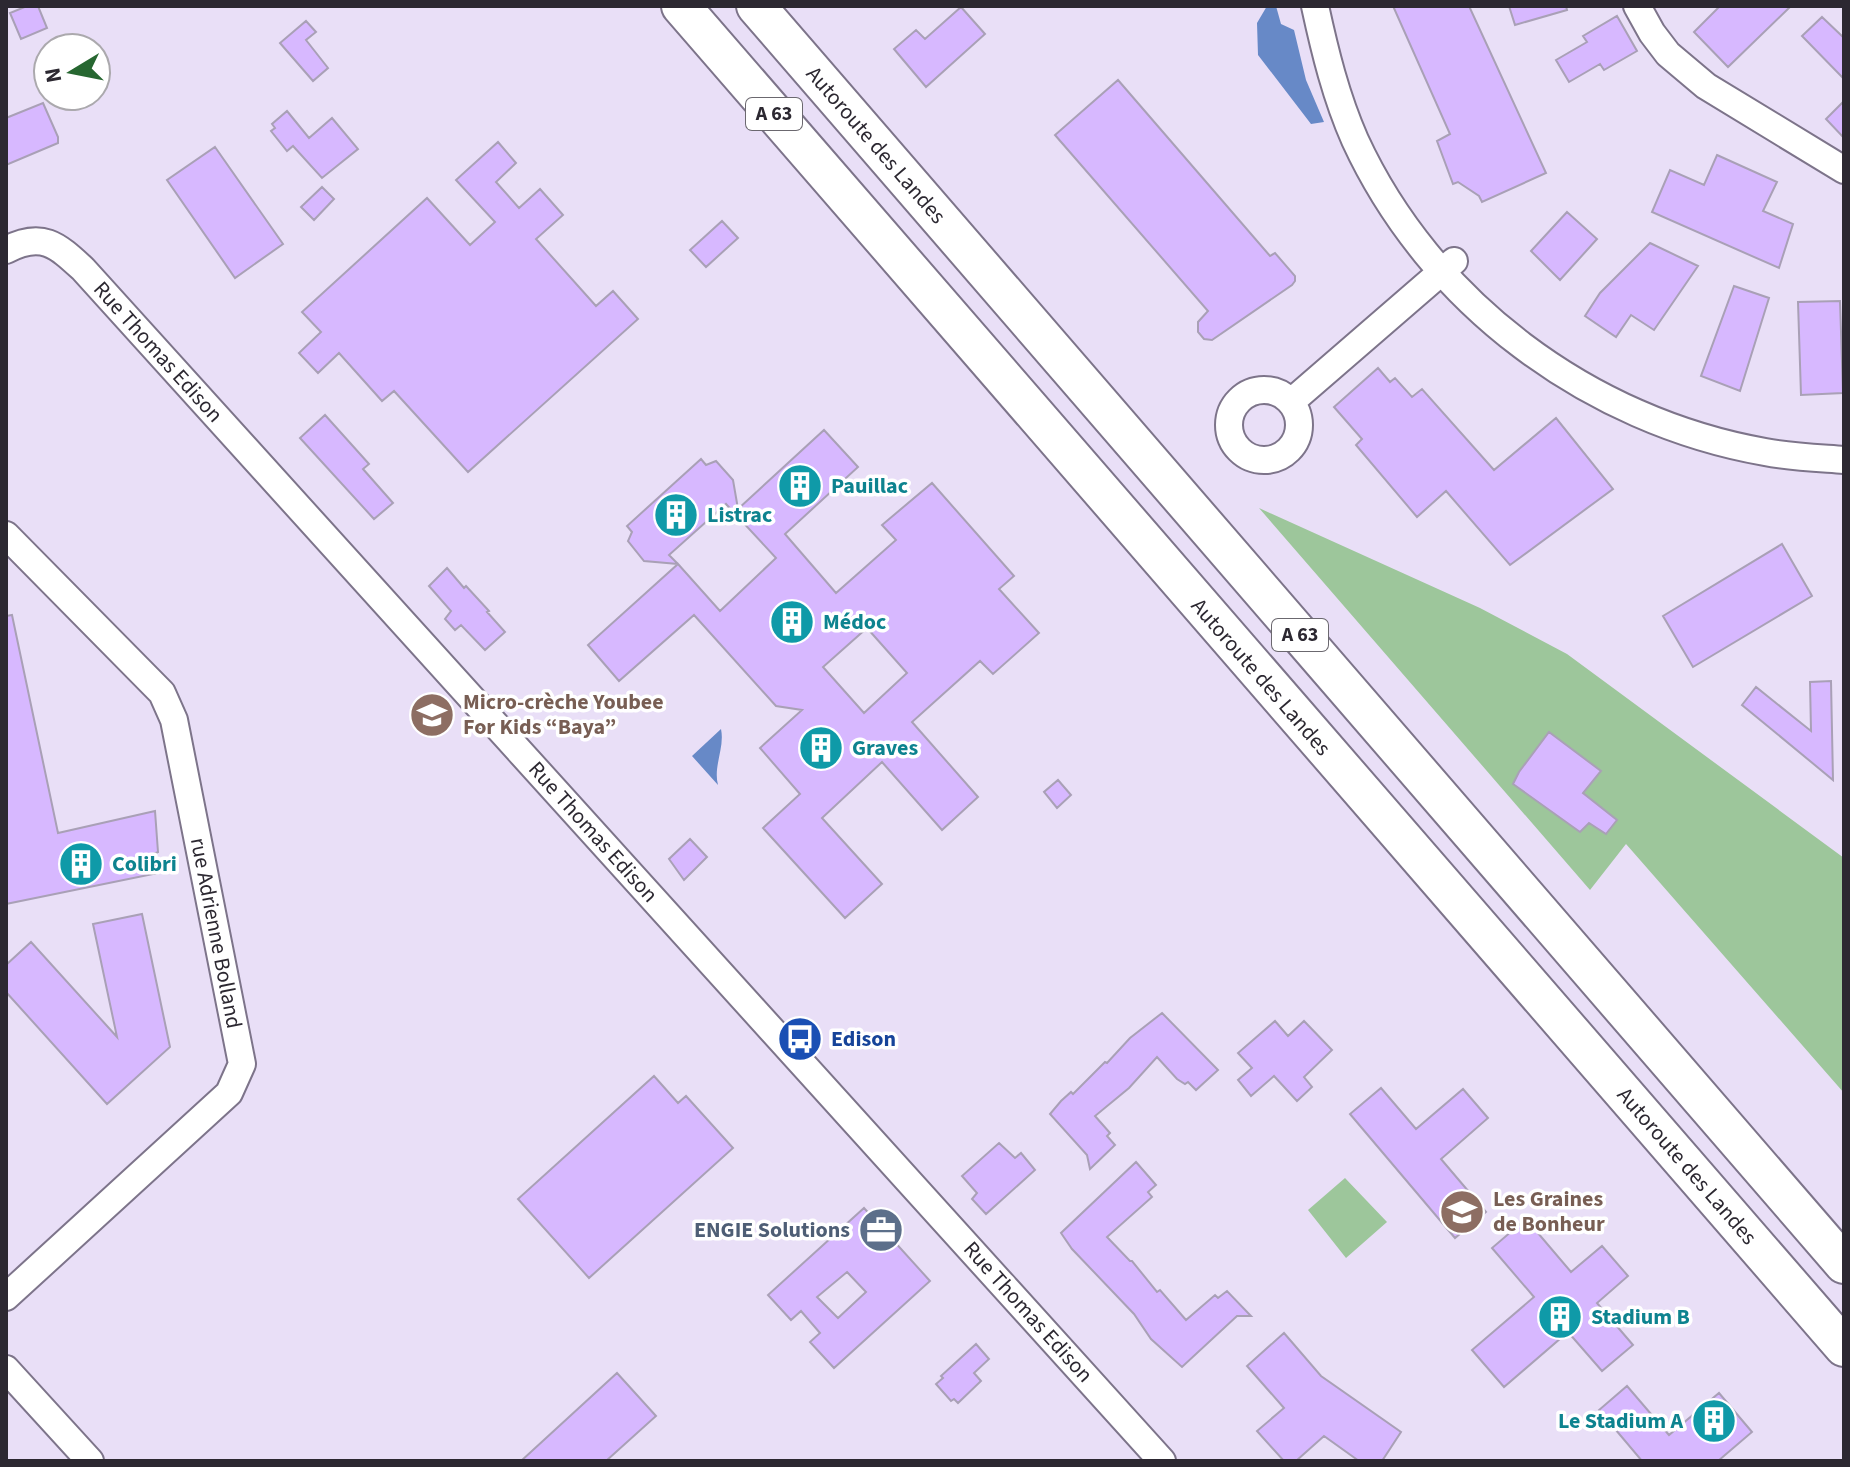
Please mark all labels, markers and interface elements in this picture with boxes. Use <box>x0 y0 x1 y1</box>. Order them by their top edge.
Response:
north arrow <box>32 32 112 112</box>
street label: Autoroute des Landes <box>798 59 954 231</box>
text: N <box>36 65 70 85</box>
road number: A 63 <box>746 98 802 130</box>
street label: Rue Thomas Edison <box>86 274 230 430</box>
building icon: Pauillac <box>776 462 824 510</box>
place label: Pauillac <box>831 470 908 502</box>
building icon: Listrac <box>652 491 700 539</box>
place label: Listrac <box>707 499 772 531</box>
street label: Autoroute des Landes <box>1183 591 1339 763</box>
building icon: Médoc <box>768 598 816 646</box>
place label: Médoc <box>823 606 886 638</box>
road number: A 63 <box>1272 619 1328 651</box>
place label: Micro-crèche Youbee For Kids “Baya” <box>463 686 664 743</box>
school or university icon: Micro-crèche Youbee For Kids “Baya” <box>408 691 456 739</box>
building icon: Graves <box>797 724 845 772</box>
place label: Graves <box>852 732 918 764</box>
street label: Rue Thomas Edison <box>521 754 665 910</box>
street label: rue Adrienne Bolland <box>182 835 250 1031</box>
building icon: Colibri <box>57 840 105 888</box>
place label: Colibri <box>112 848 177 880</box>
bus stop icon: Edison <box>776 1015 824 1063</box>
place label: Edison <box>831 1023 896 1055</box>
street label: Autoroute des Landes <box>1609 1080 1765 1252</box>
place label: Les Graines de Bonheur <box>1493 1183 1605 1240</box>
school or university icon: Les Graines de Bonheur <box>1438 1188 1486 1236</box>
office icon: ENGIE Solutions <box>857 1206 905 1254</box>
place label: ENGIE Solutions <box>694 1214 850 1246</box>
street label: Rue Thomas Edison <box>956 1234 1100 1390</box>
building icon: Stadium B <box>1536 1293 1584 1341</box>
place label: Stadium B <box>1591 1301 1690 1333</box>
building icon: Le Stadium A <box>1690 1397 1738 1445</box>
place label: Le Stadium A <box>1558 1405 1683 1437</box>

